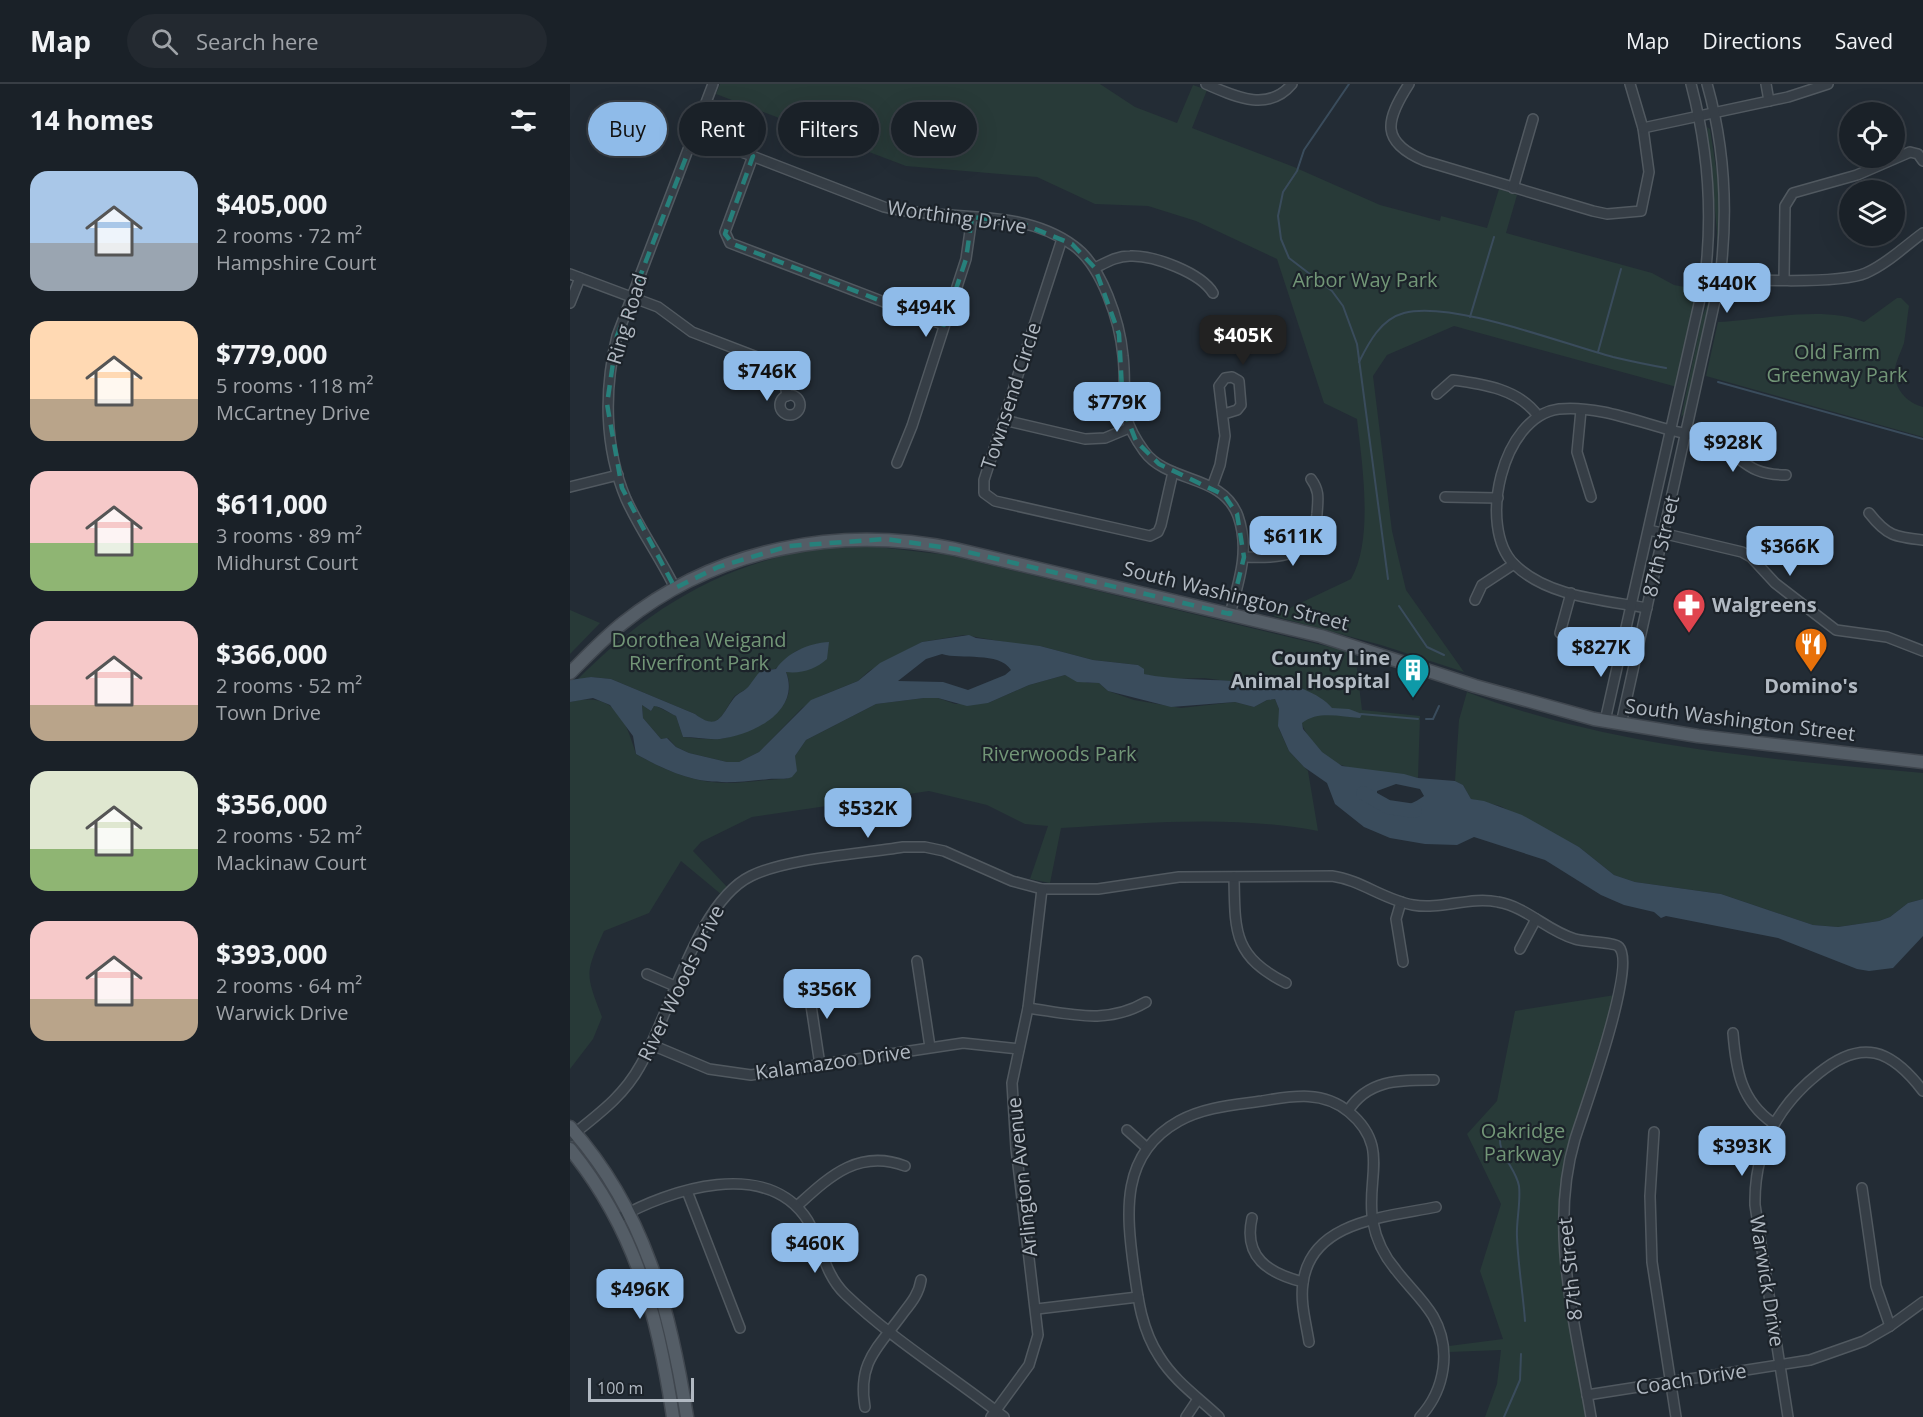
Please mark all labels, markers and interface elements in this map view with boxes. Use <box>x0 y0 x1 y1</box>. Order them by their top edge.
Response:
search box <box>127 14 547 68</box>
text: Map <box>30 22 91 60</box>
icon: search <box>148 25 181 58</box>
text: Search here <box>196 26 319 56</box>
text: Map <box>1626 27 1669 55</box>
text: Directions <box>1702 27 1802 55</box>
text: Saved <box>1835 27 1893 55</box>
text: 14 homes <box>30 102 154 138</box>
chip: Buy <box>588 102 667 156</box>
chip: Rent <box>679 102 766 156</box>
chip: Filters <box>778 102 879 156</box>
chip: New <box>891 102 977 156</box>
map controls <box>1839 102 1905 246</box>
button: locate <box>1839 102 1905 168</box>
icon: filters <box>507 104 540 137</box>
button: layers <box>1839 180 1905 246</box>
text: $405,000 <box>216 186 327 222</box>
street label: Worthing Drive <box>886 193 1028 240</box>
icon: home <box>78 195 150 267</box>
text: 2 rooms · 72 m² <box>216 222 362 249</box>
text: Hampshire Court <box>216 249 376 276</box>
pin: $440K <box>1685 263 1769 314</box>
park label: Arbor Way Park <box>1292 266 1438 293</box>
text: $440K <box>1697 269 1757 296</box>
street label: Ring Road <box>600 270 653 367</box>
pin: $494K <box>884 287 968 338</box>
text: $494K <box>896 293 956 320</box>
pin: $405K <box>1201 315 1285 366</box>
street label: Townsend Circle <box>974 319 1047 473</box>
text: $405K <box>1213 321 1273 348</box>
text: $779,000 <box>216 336 327 372</box>
park label: Old Farm Greenway Park <box>1766 338 1908 388</box>
icon: home <box>78 345 150 417</box>
pin: $746K <box>725 351 809 402</box>
text: $746K <box>737 357 797 384</box>
text: 5 rooms · 118 m² <box>216 372 374 399</box>
pin: $779K <box>1075 382 1159 433</box>
text: $779K <box>1087 388 1147 415</box>
text: McCartney Drive <box>216 399 370 426</box>
pin: $928K <box>1691 422 1775 473</box>
text: $928K <box>1703 428 1763 455</box>
text: $611,000 <box>216 486 327 522</box>
street label: 87th Street <box>1636 493 1685 599</box>
icon: home <box>78 495 150 567</box>
pin: $611K <box>1251 516 1335 567</box>
text: 3 rooms · 89 m² <box>216 522 362 549</box>
text: $611K <box>1263 522 1323 549</box>
pin: $366K <box>1748 526 1832 577</box>
text: $366K <box>1760 532 1820 559</box>
text: Midhurst Court <box>216 549 358 576</box>
street label: South Washington Street <box>1120 554 1352 637</box>
pharmacy icon: Walgreens <box>1671 587 1707 634</box>
place label: Walgreens <box>1712 591 1817 618</box>
park label: Dorothea Weigand Riverfront Park <box>612 626 786 676</box>
restaurant icon: Domino's <box>1793 626 1829 673</box>
pin: $827K <box>1559 627 1643 678</box>
text: $827K <box>1571 633 1631 660</box>
text: $366,000 <box>216 636 327 672</box>
place label: County Line Animal Hospital <box>1231 644 1390 694</box>
icon: home <box>78 645 150 717</box>
building icon: County Line Animal Hospital <box>1395 652 1431 699</box>
text: 2 rooms · 52 m² <box>216 672 362 699</box>
place label: Domino's <box>1764 672 1858 699</box>
street label: South Washington Street <box>1623 692 1857 747</box>
text: Town Drive <box>216 699 321 726</box>
park label: Riverwoods Park <box>981 740 1137 767</box>
text: $356,000 <box>216 786 327 822</box>
pin: $532K <box>826 788 910 839</box>
text: $532K <box>838 794 898 821</box>
icon: home <box>78 795 150 867</box>
text: 2 rooms · 52 m² <box>216 822 362 849</box>
text: Mackinaw Court <box>216 849 367 876</box>
street label: River Woods Drive <box>631 900 730 1065</box>
text: $393,000 <box>216 936 327 972</box>
icon: home <box>78 945 150 1017</box>
pin: $356K <box>785 969 869 1020</box>
text: 2 rooms · 64 m² <box>216 972 362 999</box>
text: $356K <box>797 975 857 1002</box>
text: Warwick Drive <box>216 999 349 1026</box>
street label: Kalamazoo Drive <box>753 1037 912 1086</box>
street label: Arlington Avenue <box>1000 1096 1043 1258</box>
park label: Oakridge Parkway <box>1481 1117 1565 1167</box>
pin: $393K <box>1700 1126 1784 1177</box>
text: $393K <box>1712 1132 1772 1159</box>
street label: Warwick Drive <box>1744 1213 1791 1348</box>
street label: 87th Street <box>1551 1216 1588 1322</box>
pin: $460K <box>773 1223 857 1274</box>
text: $460K <box>785 1229 845 1256</box>
pin: $496K <box>598 1269 682 1320</box>
text: $496K <box>610 1275 670 1302</box>
street label: Coach Drive <box>1634 1356 1748 1401</box>
scale bar <box>588 1375 694 1402</box>
text: 100 m <box>597 1377 643 1399</box>

